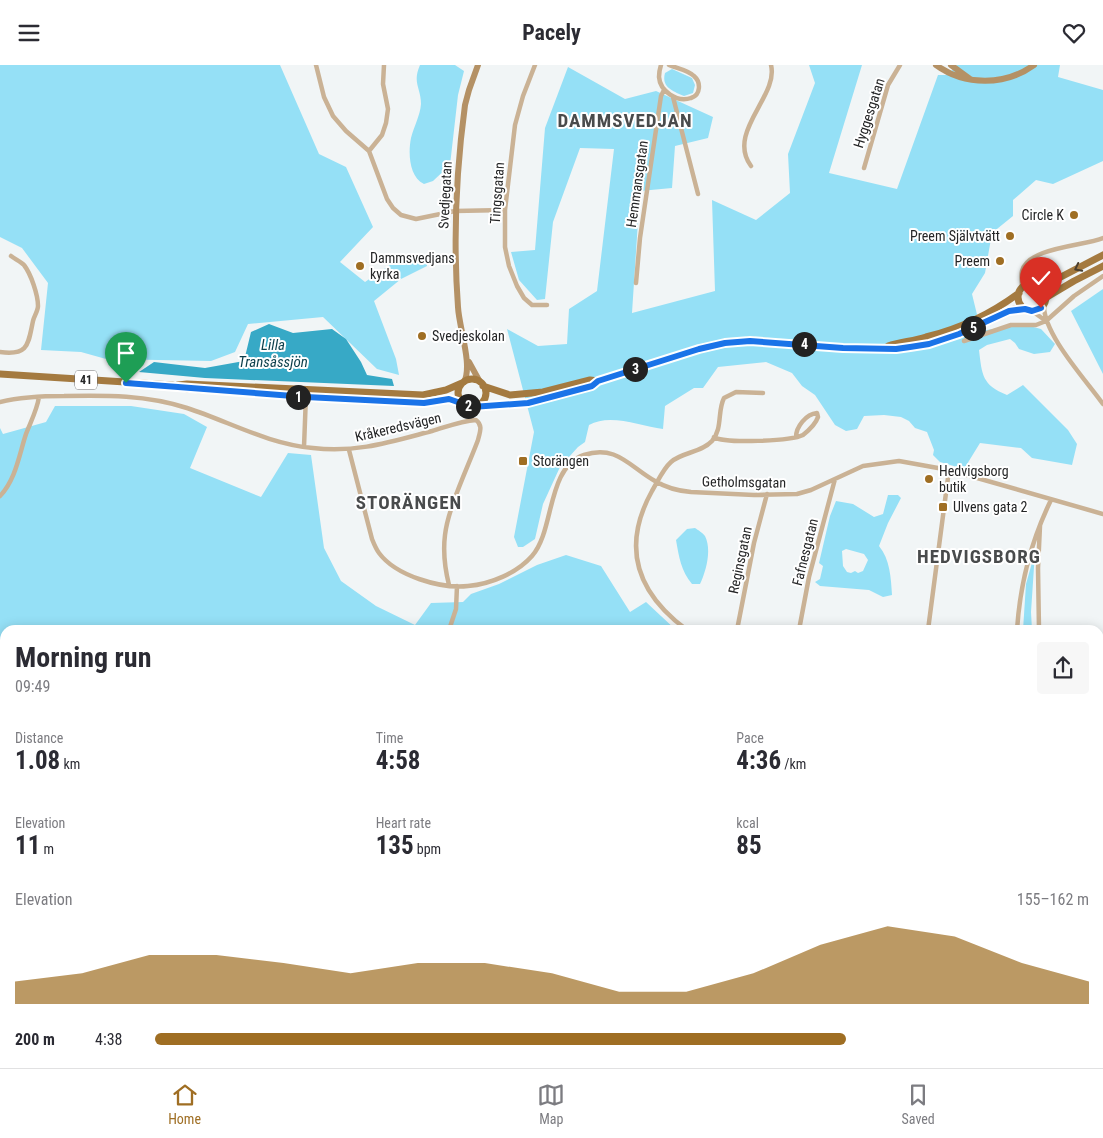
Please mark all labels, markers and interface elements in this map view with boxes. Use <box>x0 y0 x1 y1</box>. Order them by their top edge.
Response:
icon: menu <box>15 19 43 47</box>
icon: heart <box>1060 19 1088 47</box>
text: Pacely <box>522 20 581 45</box>
street label: Hyggesgatan <box>850 76 888 150</box>
district label: DAMMSVEDJAN <box>557 109 693 132</box>
street label: Hemmansgatan <box>623 140 651 228</box>
street label: Svedjegatan <box>435 161 455 229</box>
street label: Tingsgatan <box>487 162 507 224</box>
place label: Circle K <box>1022 207 1064 223</box>
marker: Circle K <box>1068 209 1080 221</box>
place label: Preem Självtvätt <box>910 228 1000 244</box>
marker: Preem Självtvätt <box>1004 230 1016 242</box>
place label: Dammsvedjans kyrka <box>370 250 455 282</box>
place label: Preem <box>954 253 990 269</box>
marker: Preem <box>994 255 1006 267</box>
pin <box>1020 257 1062 308</box>
marker: Dammsvedjans kyrka <box>354 260 366 272</box>
one-way arrow <box>1074 262 1083 272</box>
icon: check <box>1027 264 1055 292</box>
pin: 5 <box>960 315 986 341</box>
text: 5 <box>970 320 977 336</box>
place label: Svedjeskolan <box>432 328 505 344</box>
marker: Svedjeskolan <box>416 330 428 342</box>
pin: 4 <box>792 331 816 357</box>
pin <box>105 332 147 383</box>
water label: Lilla Transåssjön <box>238 336 308 371</box>
text: 4 <box>801 336 808 352</box>
icon: arrive <box>112 339 140 367</box>
pin: 3 <box>622 357 648 381</box>
text: 3 <box>632 361 639 377</box>
road number: 41 <box>75 371 97 389</box>
pin: 1 <box>286 385 310 409</box>
text: 1 <box>295 389 302 405</box>
pin: 2 <box>456 393 480 419</box>
text: 2 <box>465 398 472 414</box>
street label: Kråkeredsvägen <box>353 409 443 445</box>
place label: Storängen <box>533 453 589 469</box>
marker: Storängen <box>517 455 529 467</box>
place label: Hedvigsborg butik <box>939 463 1009 495</box>
street label: Getholmsgatan <box>702 473 786 491</box>
marker: Hedvigsborg butik <box>923 473 935 485</box>
district label: STORÄNGEN <box>356 491 462 514</box>
place label: Ulvens gata 2 <box>953 499 1028 515</box>
marker: Ulvens gata 2 <box>937 501 949 513</box>
street label: Fafnesgatan <box>789 517 821 587</box>
street label: Reginsgatan <box>725 525 755 595</box>
district label: HEDVIGSBORG <box>917 545 1041 568</box>
text: Morning run <box>15 641 151 674</box>
button: share <box>1037 642 1089 694</box>
text: 09:49 <box>15 677 50 696</box>
text: Distance <box>15 730 63 746</box>
text: Time <box>376 730 403 746</box>
text: Pace <box>736 730 764 746</box>
text: 1.08 <box>15 746 60 775</box>
text: 4:58 <box>376 746 420 775</box>
text: 4:36 <box>736 746 781 775</box>
text: km <box>60 756 80 772</box>
text: /km <box>781 756 806 772</box>
text: Elevation <box>15 815 65 831</box>
text: Heart rate <box>376 815 431 831</box>
text: kcal <box>736 815 759 831</box>
text: 11 <box>15 831 40 860</box>
text: 135 <box>376 831 414 860</box>
text: 85 <box>736 831 762 860</box>
text: m <box>40 841 54 857</box>
text: bpm <box>414 841 441 857</box>
text: Elevation <box>15 890 73 909</box>
text: 155–162 m <box>1017 890 1089 909</box>
text: 200 m <box>15 1030 55 1049</box>
text: 4:38 <box>95 1030 122 1049</box>
tab: Home <box>168 1081 201 1127</box>
tab: Map <box>537 1081 565 1127</box>
tab: Saved <box>902 1081 935 1127</box>

